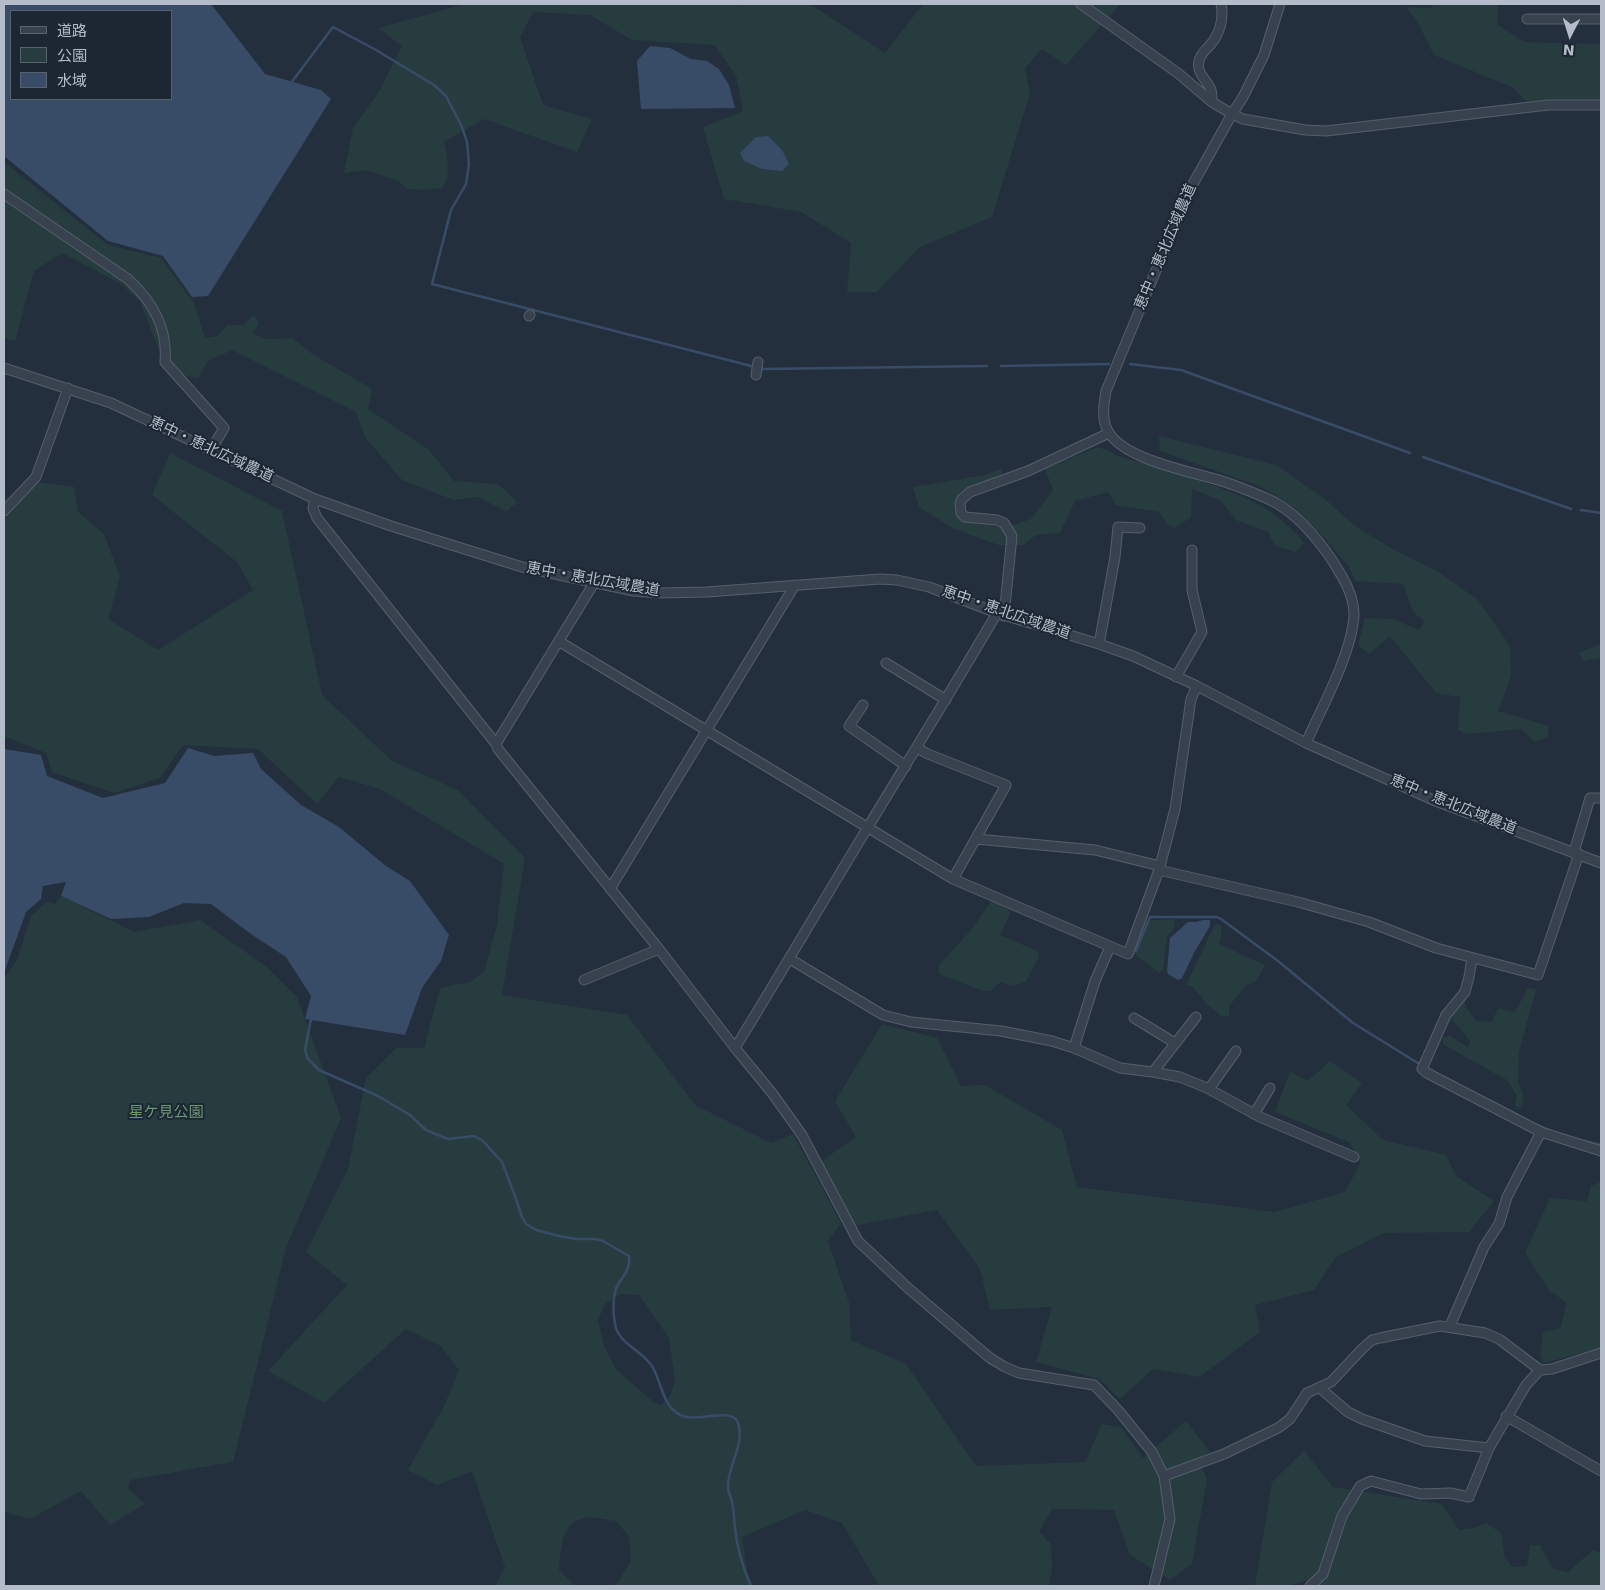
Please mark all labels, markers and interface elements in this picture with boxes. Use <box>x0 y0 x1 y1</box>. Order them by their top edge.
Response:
legend <box>10 10 172 100</box>
north arrow <box>1545 10 1595 60</box>
text: 道路 <box>57 22 87 40</box>
text: N <box>1562 41 1575 58</box>
text: 公園 <box>57 47 87 65</box>
text: 水域 <box>57 72 87 90</box>
street label: 恵中・恵北広域農道 <box>1131 181 1201 313</box>
street label: 恵中・恵北広域農道 <box>146 413 276 487</box>
street label: 恵中・恵北広域農道 <box>525 559 661 601</box>
street label: 恵中・恵北広域農道 <box>939 583 1073 643</box>
street label: 恵中・恵北広域農道 <box>1387 771 1519 839</box>
park label: 星ケ見公園 <box>129 1104 203 1122</box>

